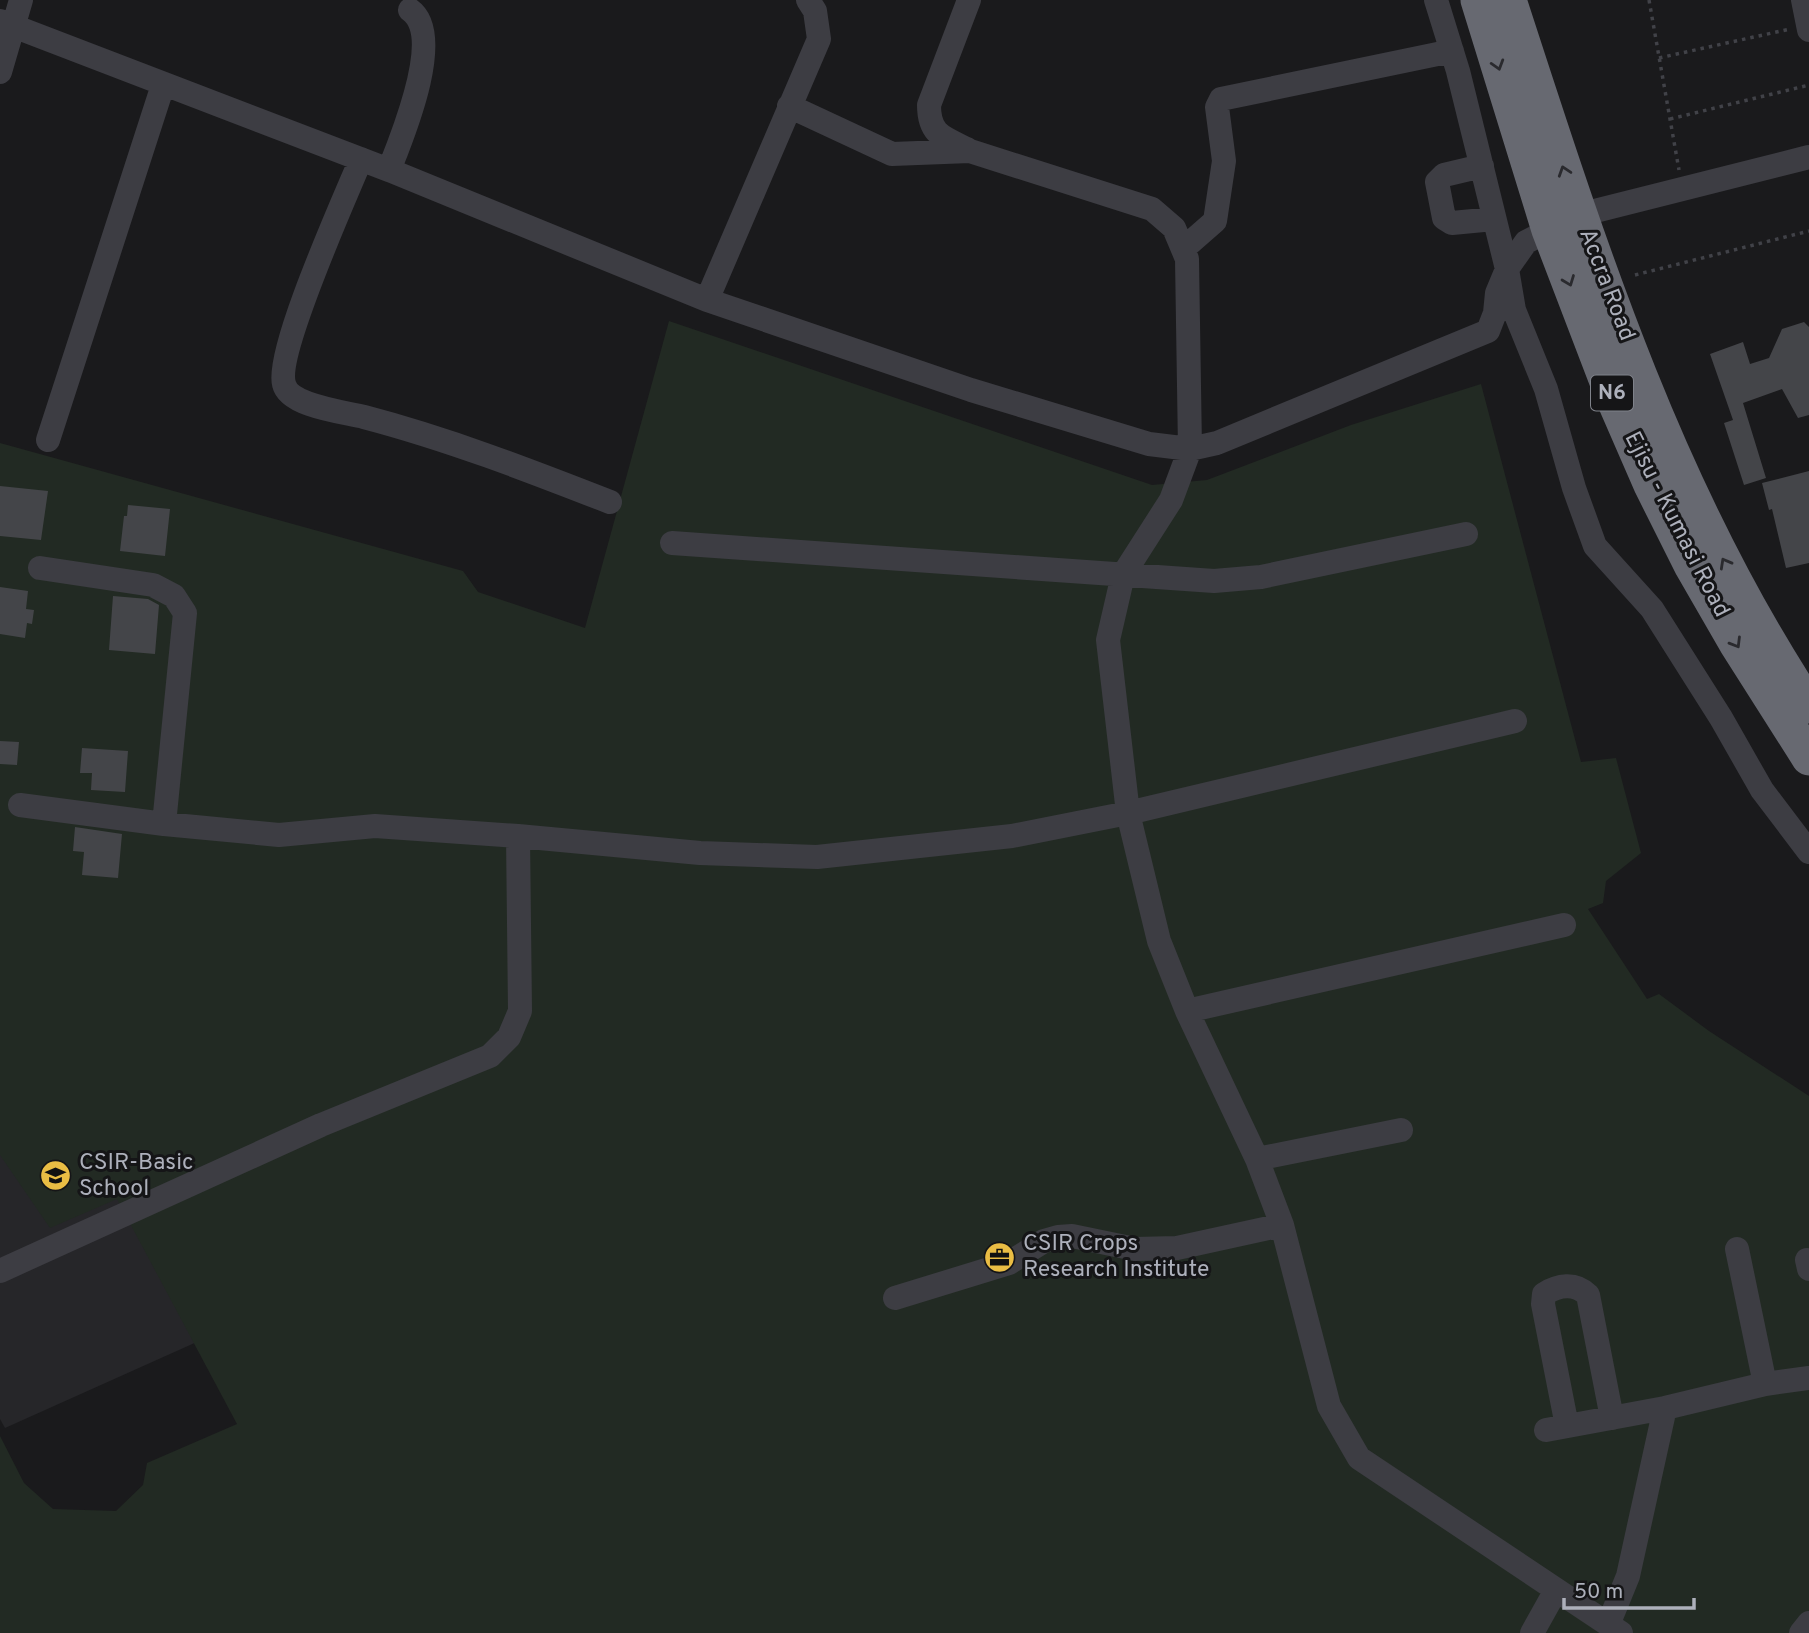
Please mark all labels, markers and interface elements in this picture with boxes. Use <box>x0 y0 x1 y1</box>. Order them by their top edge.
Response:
one-way arrow <box>1490 58 1504 71</box>
one-way arrow <box>1558 165 1573 177</box>
street label: Accra Road <box>1571 225 1641 345</box>
one-way arrow <box>1561 275 1575 287</box>
road number: N6 <box>1591 376 1633 410</box>
street label: Ejisu - Kumasi Road <box>1617 427 1735 623</box>
one-way arrow <box>1719 557 1733 570</box>
one-way arrow <box>1728 635 1741 648</box>
place label: CSIR-Basic School <box>79 1149 193 1204</box>
school or university icon: CSIR-Basic School <box>39 1159 73 1193</box>
place label: CSIR Crops Research Institute <box>1023 1230 1209 1285</box>
office icon: CSIR Crops Research Institute <box>983 1240 1017 1274</box>
scale bar <box>1564 1566 1694 1610</box>
text: 50 m <box>1574 1579 1623 1606</box>

